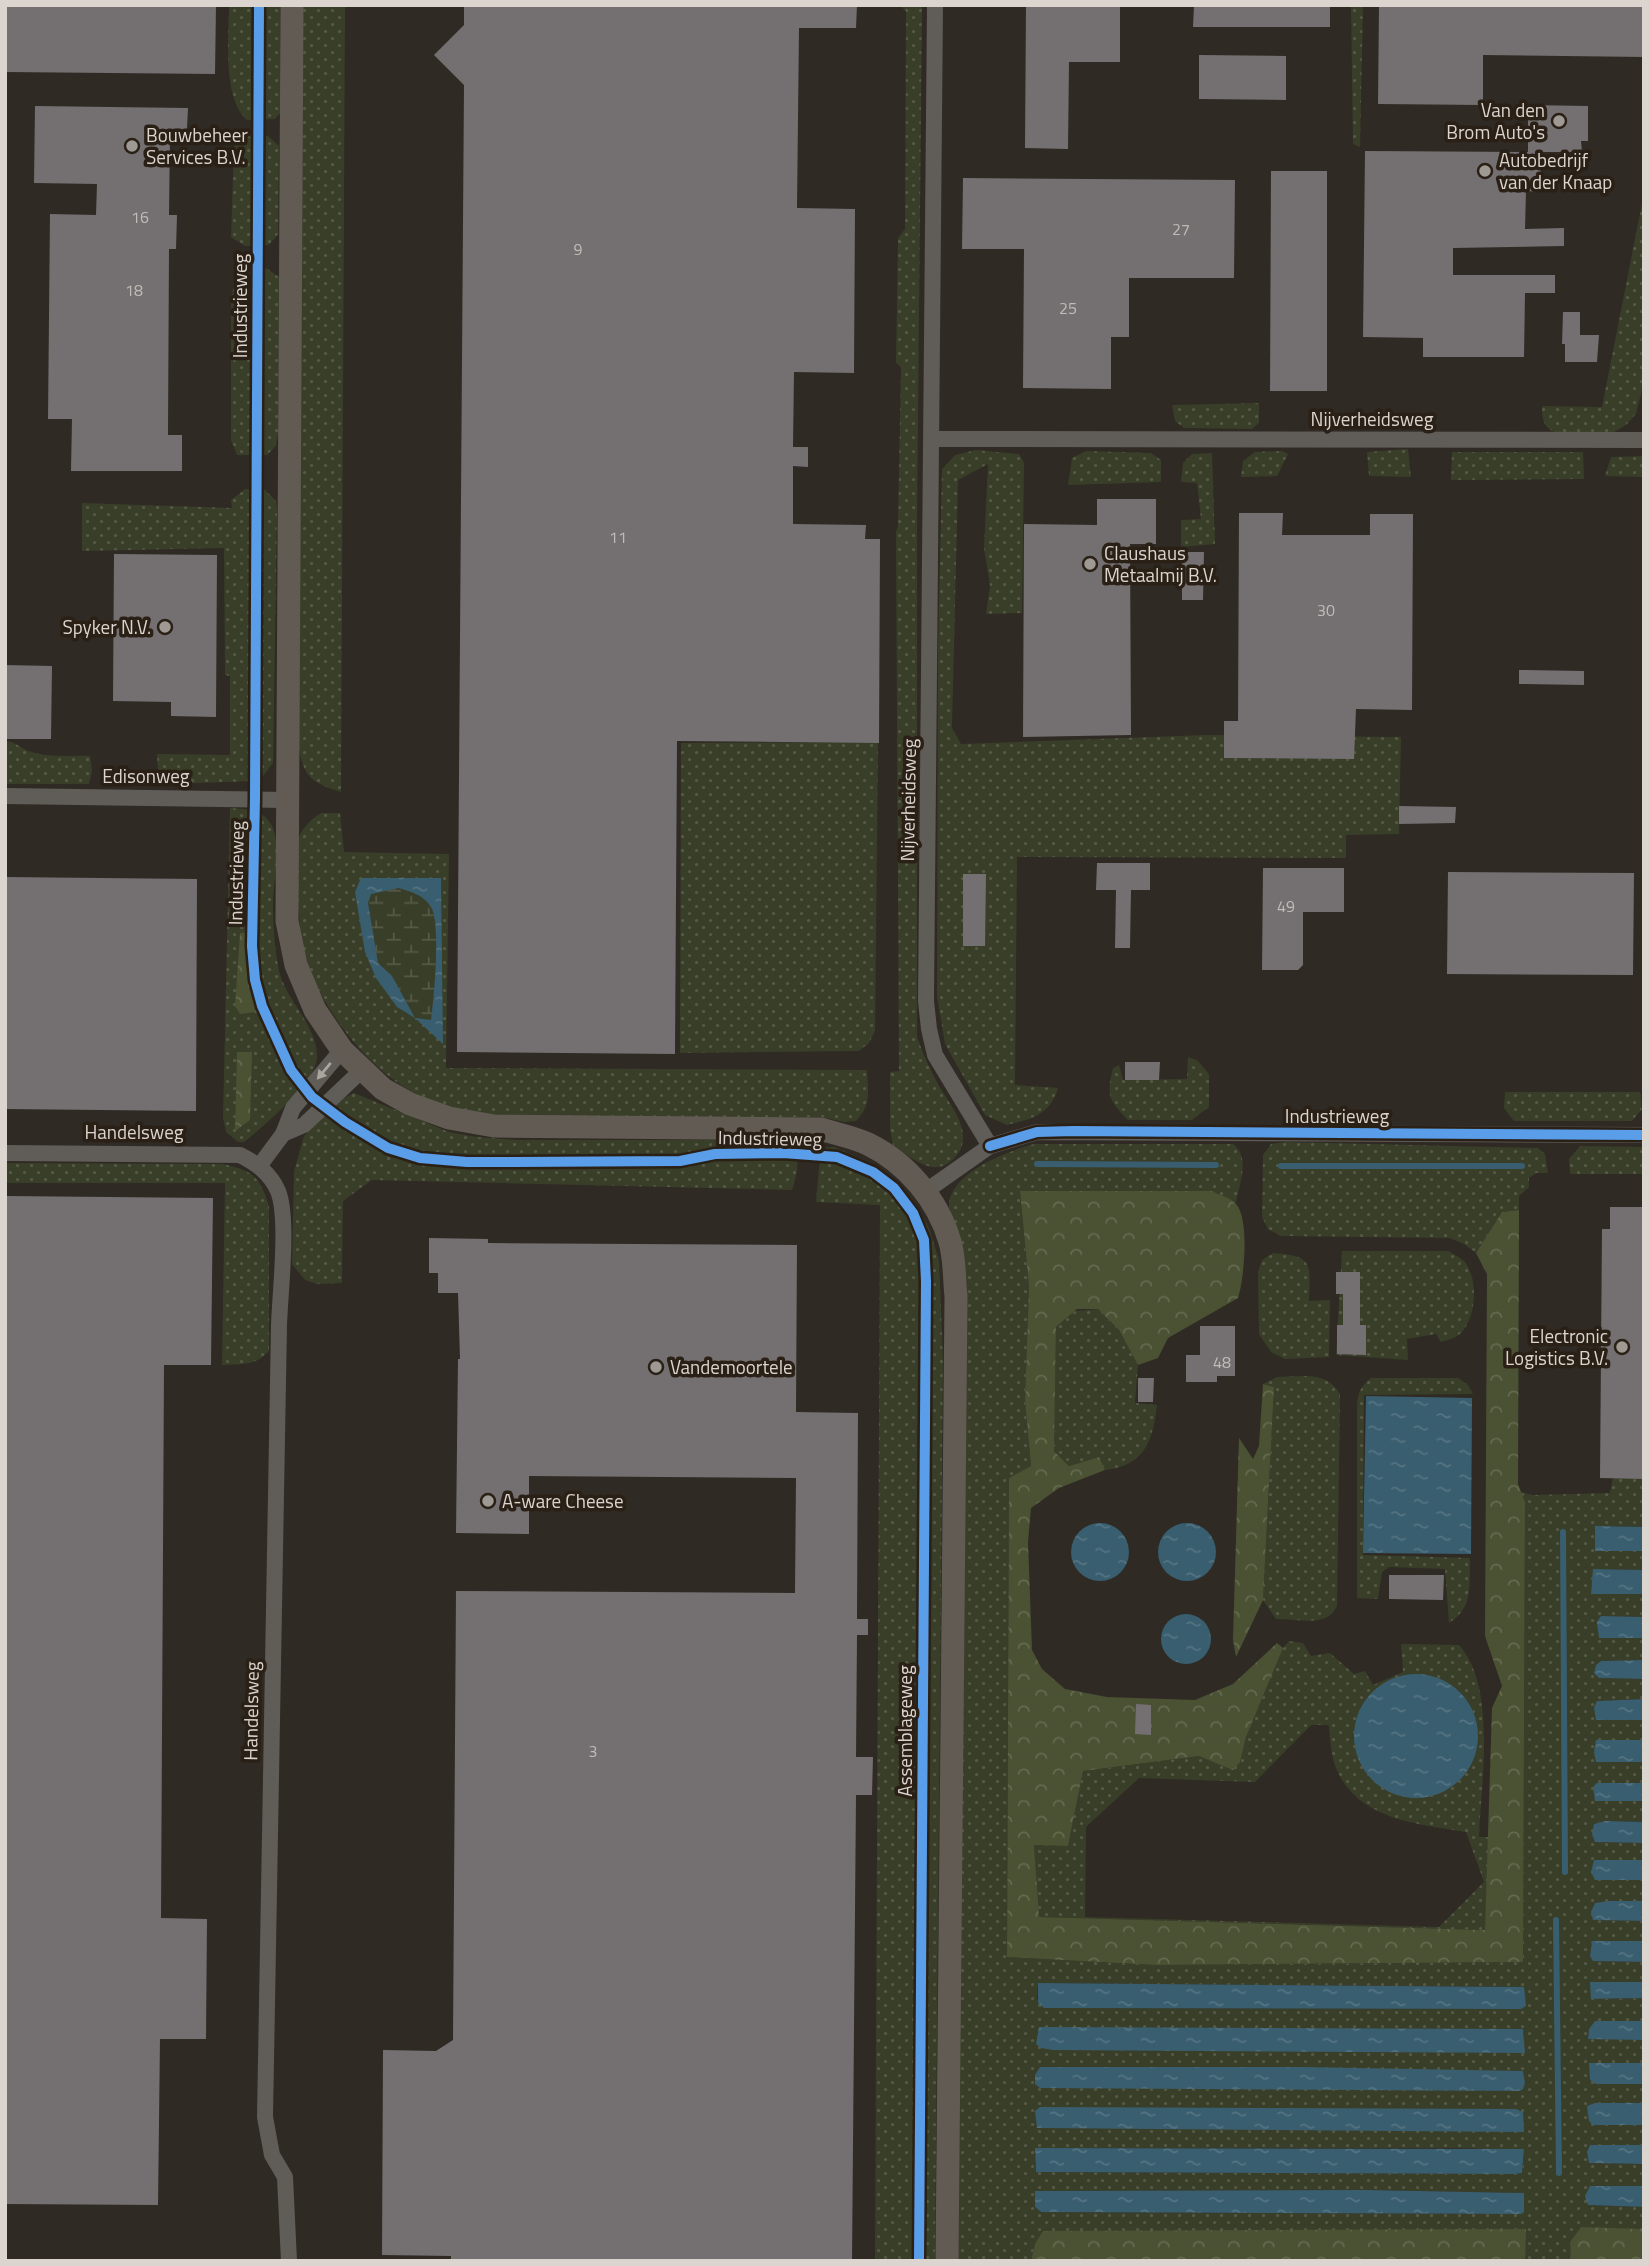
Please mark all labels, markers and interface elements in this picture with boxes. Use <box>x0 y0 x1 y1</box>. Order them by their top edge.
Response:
place label: Van den Brom Auto's <box>1446 95 1545 146</box>
marker: Van den Brom Auto's <box>1551 113 1567 129</box>
place label: Bouwbeheer Services B.V. <box>146 120 248 171</box>
marker: Bouwbeheer Services B.V. <box>124 138 140 154</box>
place label: Autobedrijf van der Knaap <box>1499 145 1612 196</box>
marker: Autobedrijf van der Knaap <box>1477 163 1493 179</box>
house number: 16 <box>131 205 149 229</box>
house number: 27 <box>1172 217 1190 241</box>
house number: 9 <box>574 237 583 261</box>
street label: Industrieweg <box>225 254 254 358</box>
house number: 18 <box>125 278 143 302</box>
house number: 25 <box>1059 296 1077 320</box>
street label: Nijverheidsweg <box>1311 404 1434 433</box>
house number: 11 <box>609 525 627 549</box>
place label: Claushaus Metaalmij B.V. <box>1104 538 1217 589</box>
marker: Claushaus Metaalmij B.V. <box>1082 556 1098 572</box>
house number: 30 <box>1317 598 1335 622</box>
place label: Spyker N.V. <box>62 612 151 641</box>
marker: Spyker N.V. <box>157 619 173 635</box>
street label: Nijverheidsweg <box>892 738 923 862</box>
street label: Edisonweg <box>102 761 190 790</box>
street label: Industrieweg <box>220 820 251 925</box>
house number: 49 <box>1277 894 1295 918</box>
one-way arrow <box>317 1062 332 1080</box>
street label: Industrieweg <box>1285 1101 1389 1130</box>
street label: Handelsweg <box>84 1117 184 1146</box>
street label: Industrieweg <box>718 1122 823 1153</box>
place label: Electronic Logistics B.V. <box>1505 1321 1608 1372</box>
marker: Electronic Logistics B.V. <box>1614 1339 1630 1355</box>
house number: 48 <box>1213 1350 1231 1374</box>
place label: Vandemoortele <box>670 1352 793 1381</box>
marker: Vandemoortele <box>648 1359 664 1375</box>
place label: A-ware Cheese <box>502 1486 624 1515</box>
marker: A-ware Cheese <box>480 1493 496 1509</box>
street label: Handelsweg <box>235 1661 266 1761</box>
street label: Assemblageweg <box>890 1665 919 1797</box>
house number: 3 <box>589 1739 597 1763</box>

